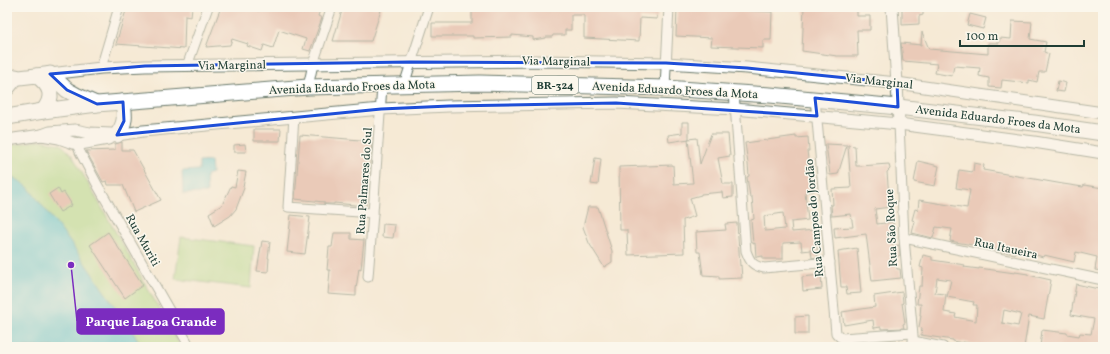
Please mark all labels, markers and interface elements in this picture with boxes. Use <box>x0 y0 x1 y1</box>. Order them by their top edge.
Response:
scale bar <box>960 22 1084 48</box>
text: 100 m <box>966 29 999 45</box>
street label: Via Marginal <box>522 53 591 71</box>
street label: Via Marginal <box>198 57 267 75</box>
street label: Via Marginal <box>844 70 914 94</box>
road number: BR-324 <box>532 76 578 94</box>
street label: Avenida Eduardo Froes da Mota <box>269 77 436 99</box>
street label: Avenida Eduardo Froes da Mota <box>591 79 759 103</box>
street label: Avenida Eduardo Froes da Mota <box>914 102 1082 138</box>
street label: Rua Palmares do Sul <box>353 127 377 235</box>
street label: Rua Campos do Jordão <box>802 158 828 278</box>
street label: Rua São Roque <box>882 188 902 267</box>
street label: Rua Muriti <box>121 211 163 270</box>
street label: Rua Itaueira <box>972 234 1039 264</box>
callout: Parque Lagoa Grande <box>77 309 224 334</box>
text: Parque Lagoa Grande <box>85 314 217 332</box>

